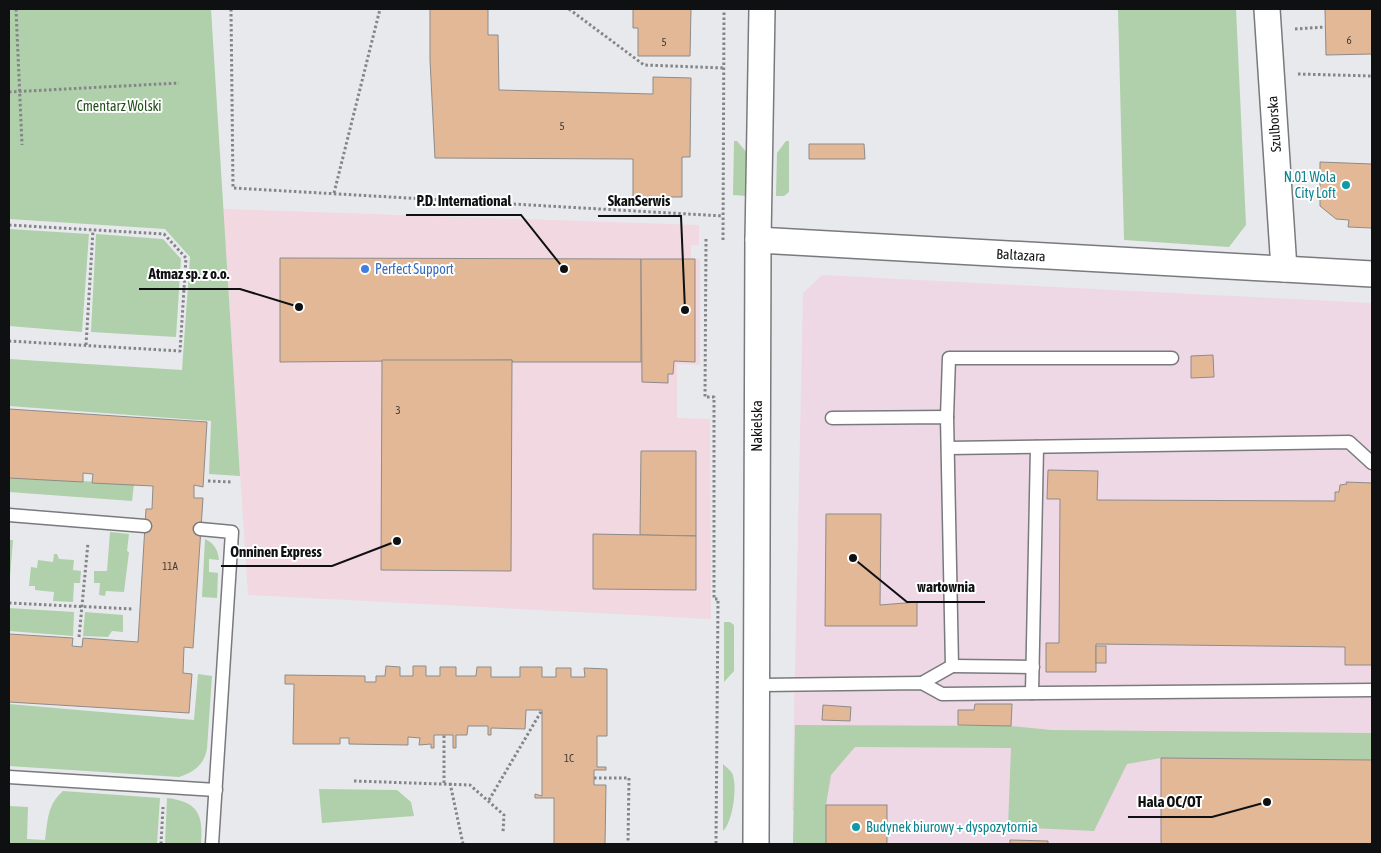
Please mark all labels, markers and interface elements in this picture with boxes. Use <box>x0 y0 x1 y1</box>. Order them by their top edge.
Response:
house number: 6 <box>1346 34 1352 46</box>
house number: 5 <box>661 36 667 48</box>
street label: Szulborska <box>1264 95 1284 153</box>
park label: Cmentarz Wolski <box>76 98 162 114</box>
house number: 5 <box>559 120 565 132</box>
place label: N.01 Wola City Loft <box>1284 169 1336 201</box>
marker: N.01 Wola City Loft <box>1340 179 1352 191</box>
callout: P.D. International <box>406 185 521 215</box>
callout: SkanSerwis <box>598 186 681 216</box>
text: P.D. International <box>417 192 513 209</box>
text: SkanSerwis <box>608 192 671 209</box>
street label: Baltazara <box>996 246 1046 264</box>
callout: Atmaz sp. z o.o. <box>139 259 240 289</box>
place label: Perfect Support <box>375 261 454 277</box>
marker: Perfect Support <box>359 263 371 275</box>
text: Atmaz sp. z o.o. <box>148 265 230 282</box>
street label: Nakielska <box>749 400 765 452</box>
house number: 3 <box>395 404 401 416</box>
callout: Onninen Express <box>221 536 332 566</box>
text: Onninen Express <box>230 543 322 560</box>
house number: 11A <box>162 560 178 572</box>
callout: wartownia <box>907 572 985 602</box>
text: wartownia <box>917 578 975 595</box>
house number: 1C <box>564 752 574 764</box>
callout: Hala OC/OT <box>1128 787 1212 817</box>
text: Hala OC/OT <box>1138 793 1203 810</box>
place label: Budynek biurowy + dyspozytornia <box>866 819 1038 835</box>
marker: Budynek biurowy + dyspozytornia <box>850 821 862 833</box>

